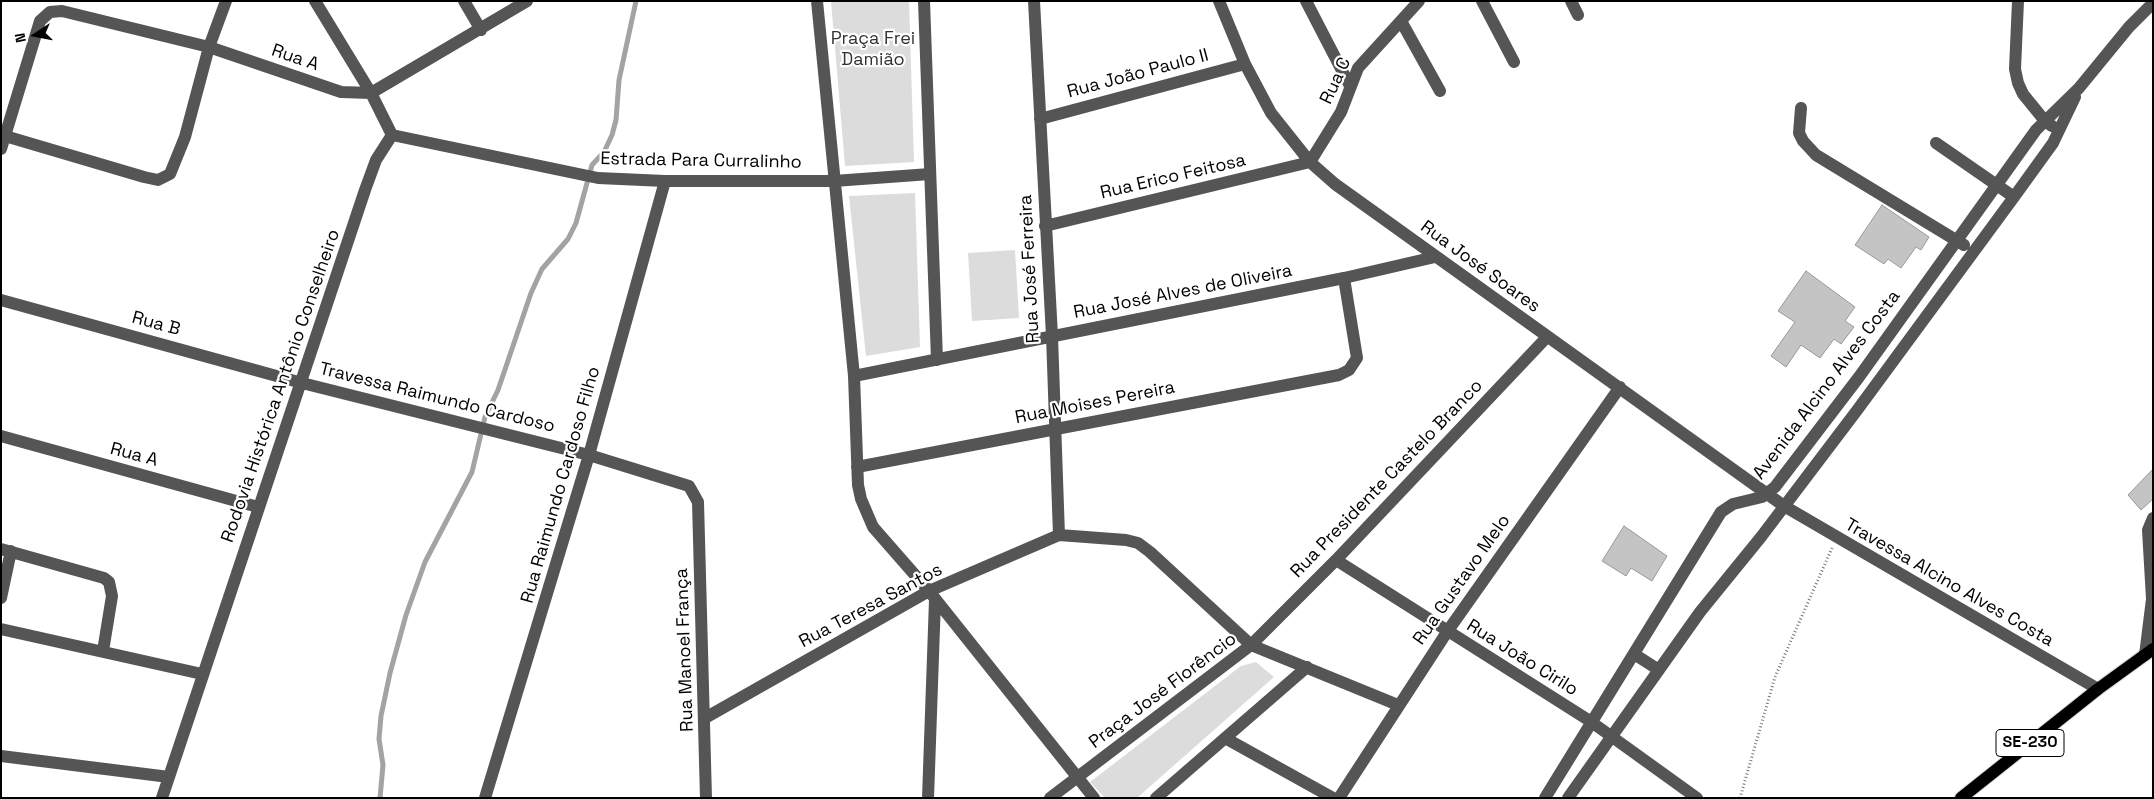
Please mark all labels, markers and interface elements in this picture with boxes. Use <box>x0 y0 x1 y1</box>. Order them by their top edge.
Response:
north arrow <box>10 10 60 60</box>
park label: Praça Frei Damião <box>831 28 915 70</box>
text: N <box>11 32 30 44</box>
street label: Rua A <box>268 40 322 76</box>
street label: Rua João Paulo II <box>1065 45 1211 103</box>
street label: Rua C <box>1316 54 1356 108</box>
street label: Estrada Para Curralinho <box>600 148 802 174</box>
street label: Rua Erico Feitosa <box>1098 150 1248 204</box>
street label: Rua José Ferreira <box>1015 194 1045 344</box>
street label: Rua José Soares <box>1416 216 1544 318</box>
street label: Rodovia Histórica Antônio Conselheiro <box>217 227 345 545</box>
street label: Rua José Alves de Oliveira <box>1072 260 1294 324</box>
street label: Avenida Alcino Alves Costa <box>1749 286 1905 484</box>
street label: Rua B <box>129 307 183 341</box>
street label: Travessa Raimundo Cardoso <box>317 358 557 438</box>
street label: Rua Raimundo Cardoso Filho <box>517 364 605 606</box>
street label: Rua Presidente Castelo Branco <box>1286 375 1488 583</box>
street label: Rua Moises Pereira <box>1013 377 1177 429</box>
street label: Rua A <box>108 438 160 472</box>
street label: Rua Gustavo Melo <box>1409 511 1515 649</box>
street label: Travessa Alcino Alves Costa <box>1841 514 2057 652</box>
street label: Rua Teresa Santos <box>796 559 946 653</box>
street label: Rua Manoel França <box>671 568 699 732</box>
street label: Rua João Cirilo <box>1462 615 1582 701</box>
street label: Praça José Florêncio <box>1085 629 1241 753</box>
road number: SE-230 <box>1996 730 2064 756</box>

